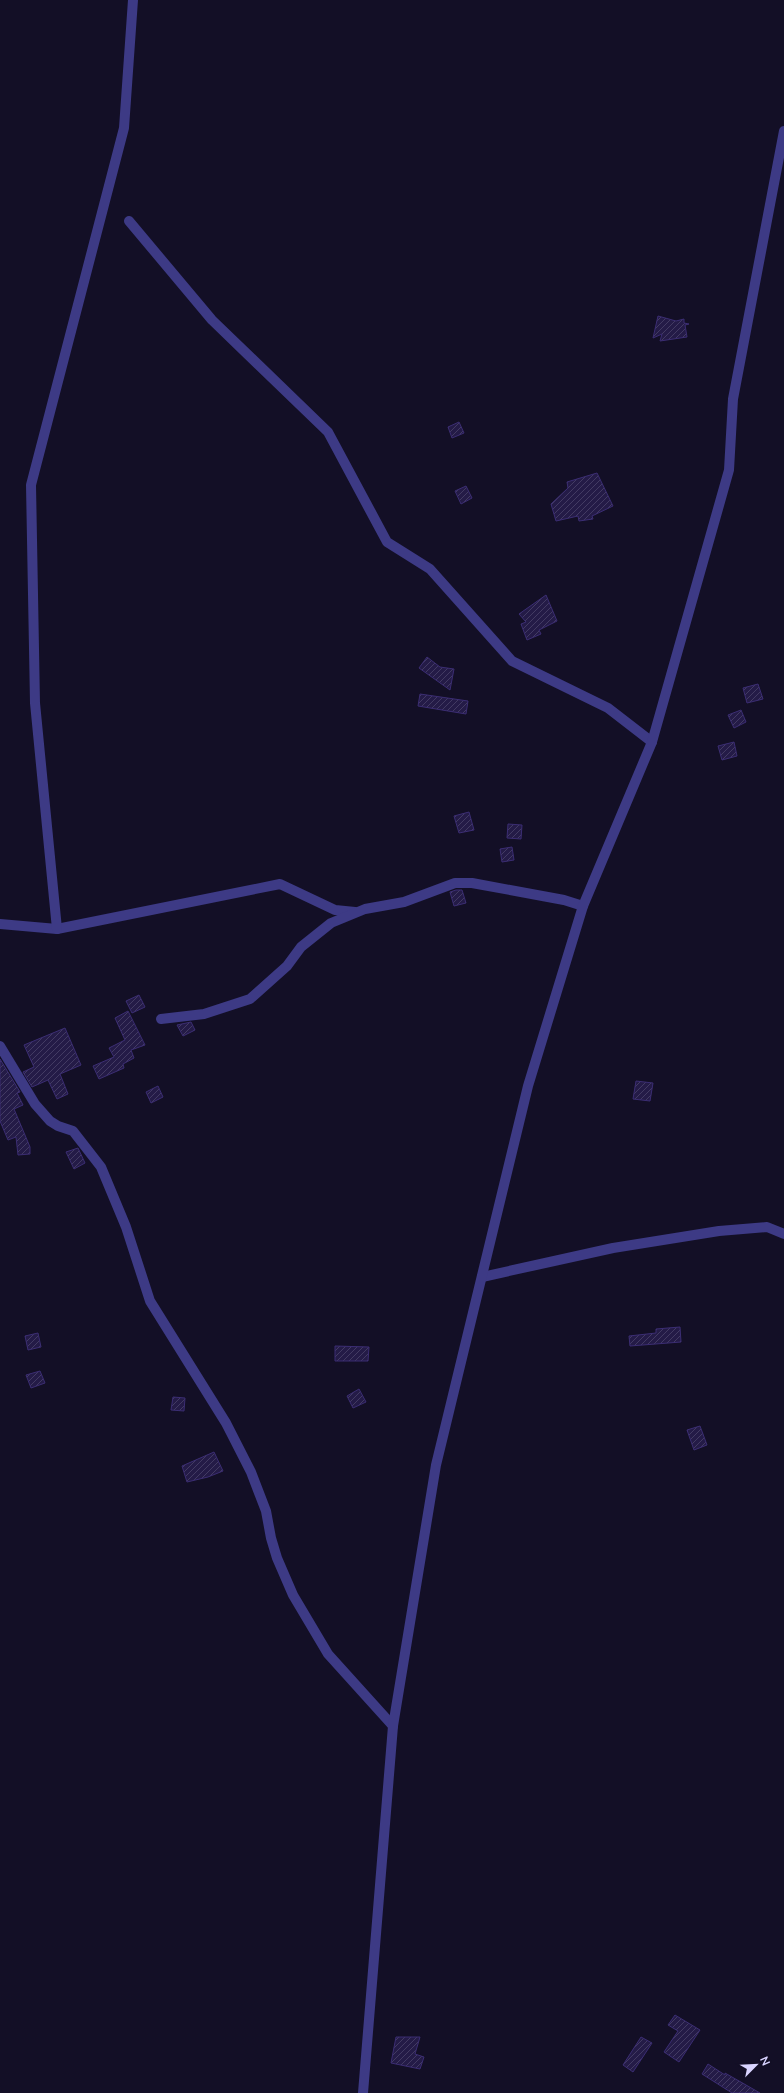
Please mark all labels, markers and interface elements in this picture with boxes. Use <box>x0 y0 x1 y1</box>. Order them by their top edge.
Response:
north arrow <box>736 2045 776 2085</box>
text: N <box>758 2054 773 2067</box>

